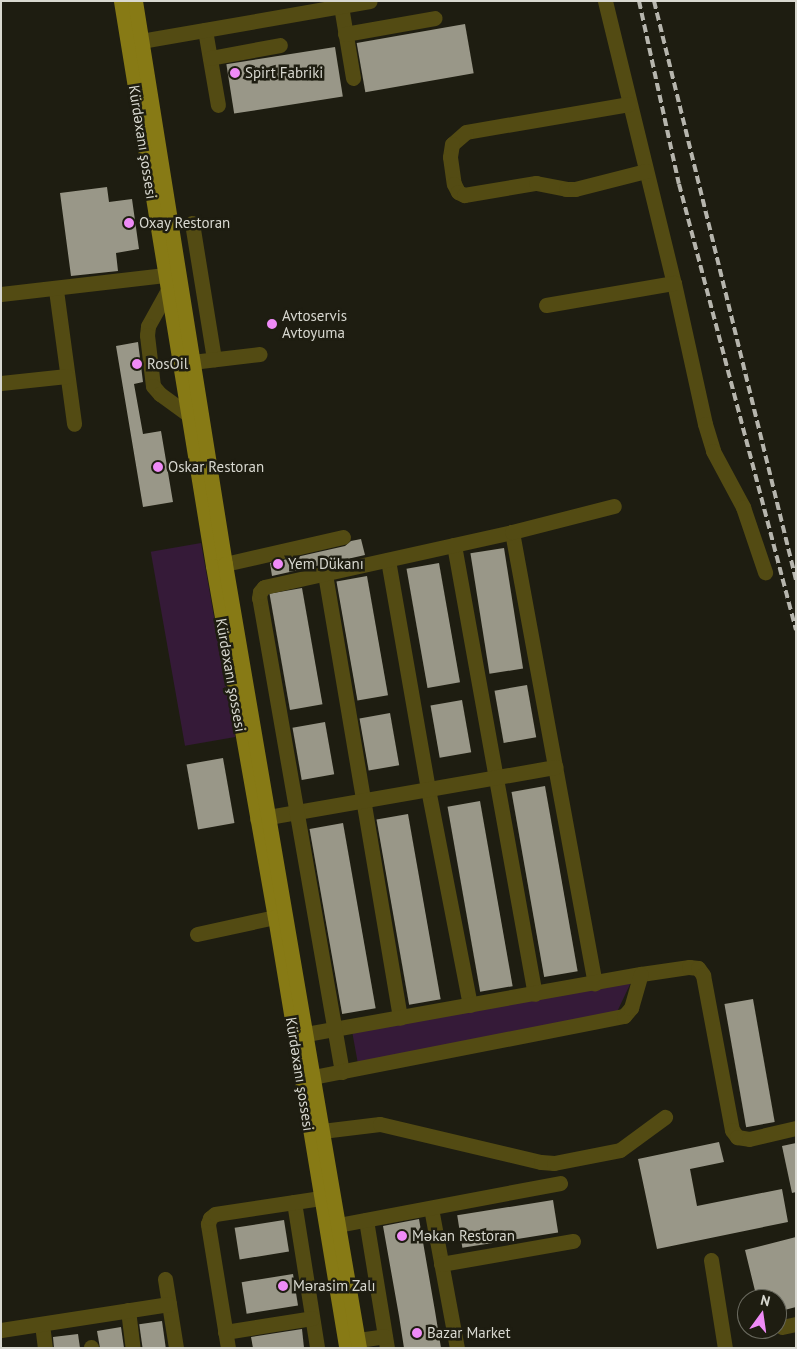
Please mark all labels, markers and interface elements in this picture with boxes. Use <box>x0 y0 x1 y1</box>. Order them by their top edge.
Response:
place label: Spirt Fabriki <box>245 64 323 82</box>
marker: Spirt Fabriki <box>229 67 241 79</box>
street label: Kürdəxanı şossesi <box>125 84 161 200</box>
place label: Oxay Restoran <box>139 214 231 232</box>
marker: Oxay Restoran <box>123 217 135 229</box>
place label: Avtoservis Avtoyuma <box>282 306 347 341</box>
marker: Avtoservis Avtoyuma <box>266 318 278 330</box>
place label: RosOil <box>147 355 188 373</box>
marker: RosOil <box>131 358 143 370</box>
place label: Oskar Restoran <box>168 458 264 476</box>
marker: Oskar Restoran <box>152 461 164 473</box>
place label: Yem Dükanı <box>288 555 364 573</box>
marker: Yem Dükanı <box>272 558 284 570</box>
street label: Kürdəxanı şossesi <box>212 617 250 733</box>
street label: Kürdəxanı şossesi <box>282 1016 318 1132</box>
place label: Məkan Restoran <box>412 1227 515 1245</box>
marker: Məkan Restoran <box>396 1230 408 1242</box>
place label: Mərasim Zalı <box>293 1277 376 1295</box>
marker: Mərasim Zalı <box>277 1280 289 1292</box>
north arrow <box>737 1289 787 1339</box>
text: N <box>759 1291 772 1310</box>
place label: Bazar Market <box>427 1324 511 1342</box>
marker: Bazar Market <box>411 1327 423 1339</box>

